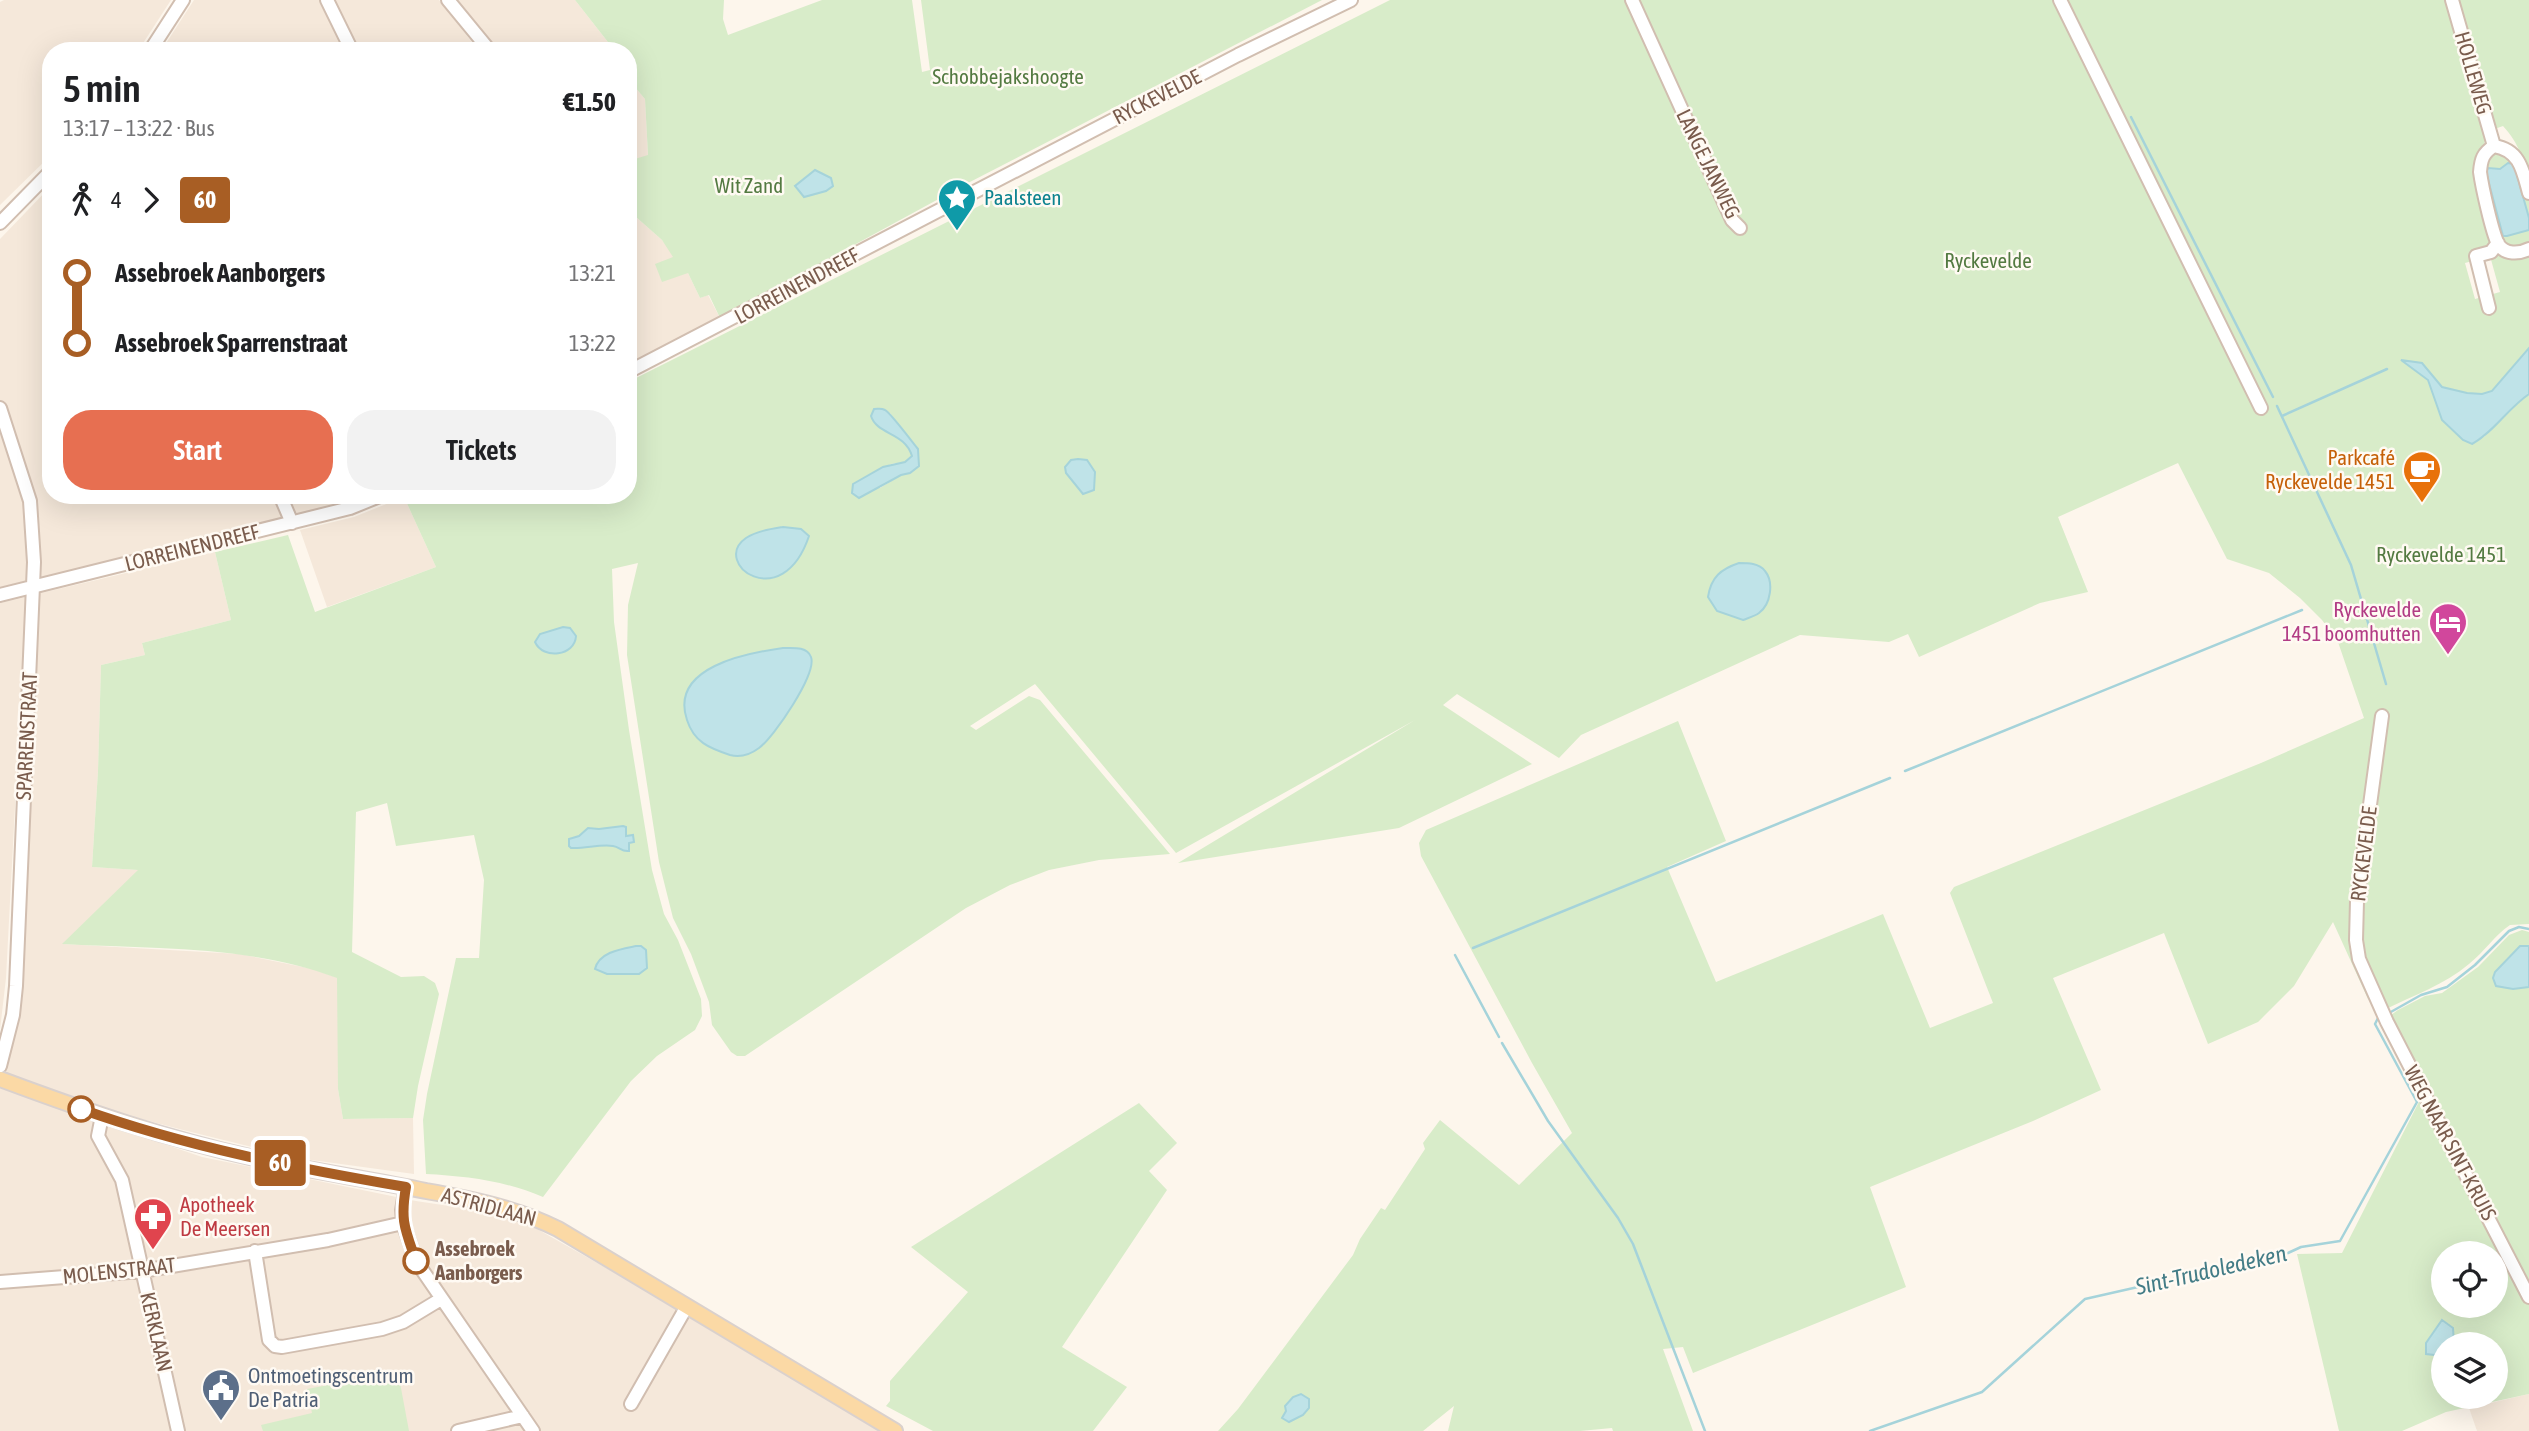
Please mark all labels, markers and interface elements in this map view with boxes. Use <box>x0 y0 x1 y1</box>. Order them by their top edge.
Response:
street label: HOLLEWEG <box>2451 29 2497 117</box>
park label: Schobbejakshoogte <box>932 64 1084 88</box>
street label: RYCKEVELDE <box>1108 64 1205 129</box>
text: 5 min <box>63 67 141 110</box>
text: €1.50 <box>563 87 616 117</box>
street label: LANGE JANWEG <box>1672 105 1746 222</box>
text: 13:17 – 13:22 · Bus <box>63 115 215 141</box>
park label: Wit Zand <box>715 173 783 197</box>
place icon: Paalsteen <box>936 177 978 232</box>
icon: walk <box>63 181 101 219</box>
icon: forward <box>132 181 170 219</box>
place label: Paalsteen <box>984 185 1061 209</box>
text: 60 <box>194 186 216 213</box>
text: 4 <box>111 187 122 213</box>
street label: LORREINENDREEF <box>730 242 863 328</box>
park label: Ryckevelde <box>1944 248 2032 272</box>
text: Assebroek Aanborgers <box>115 258 325 288</box>
text: 13:21 <box>569 260 616 286</box>
text: Assebroek Sparrenstraat <box>115 328 348 358</box>
text: 13:22 <box>569 330 616 356</box>
button: Start <box>63 410 333 490</box>
button: Tickets <box>347 410 616 490</box>
place label: Parkcafé Ryckevelde 1451 <box>2265 445 2395 493</box>
cafe icon: Parkcafé Ryckevelde 1451 <box>2401 449 2443 504</box>
street label: LORREINENDREEF <box>122 519 262 575</box>
park label: Ryckevelde 1451 <box>2376 542 2506 566</box>
place label: Ryckevelde 1451 boomhutten <box>2282 597 2421 645</box>
hotel icon: Ryckevelde 1451 boomhutten <box>2427 601 2469 656</box>
street label: SPARRENSTRAAT <box>11 671 41 801</box>
street label: RYCKEVELDE <box>2345 805 2381 903</box>
street label: WEG NAAR SINT-KRUIS <box>2400 1061 2502 1224</box>
unlabelled marker <box>68 1096 94 1122</box>
line badge: 60 <box>248 1140 312 1186</box>
text: 60 <box>269 1149 291 1176</box>
street label: ASTRIDLAAN <box>439 1182 539 1230</box>
place label: Apotheek De Meersen <box>180 1192 271 1240</box>
pharmacy icon: Apotheek De Meersen <box>132 1196 174 1251</box>
place label: Assebroek Aanborgers <box>434 1236 523 1284</box>
water label: Sint-Trudoledeken <box>2132 1240 2289 1300</box>
map controls <box>2431 1241 2508 1409</box>
button: locate <box>2431 1241 2508 1318</box>
marker: Assebroek Aanborgers <box>403 1248 429 1274</box>
street label: MOLENSTRAAT <box>61 1252 176 1288</box>
street label: KERKLAAN <box>136 1290 178 1374</box>
button: layers <box>2431 1332 2508 1409</box>
place label: Ontmoetingscentrum De Patria <box>248 1363 414 1411</box>
public building icon: Ontmoetingscentrum De Patria <box>200 1367 242 1422</box>

